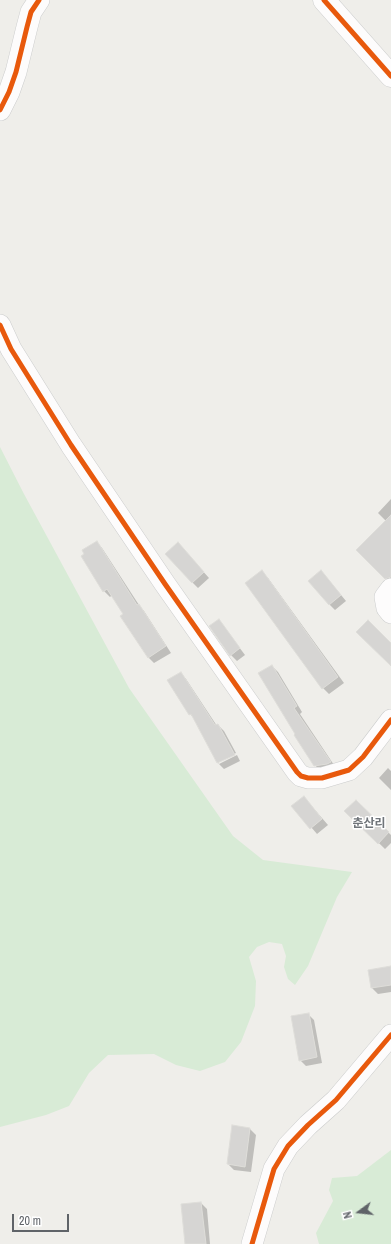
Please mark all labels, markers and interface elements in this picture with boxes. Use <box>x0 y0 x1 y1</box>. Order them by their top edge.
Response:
district label: 춘산리 <box>352 817 386 831</box>
north arrow <box>339 1192 379 1232</box>
scale bar <box>14 1206 71 1232</box>
text: N <box>340 1210 355 1220</box>
text: 20 m <box>19 1213 41 1229</box>

